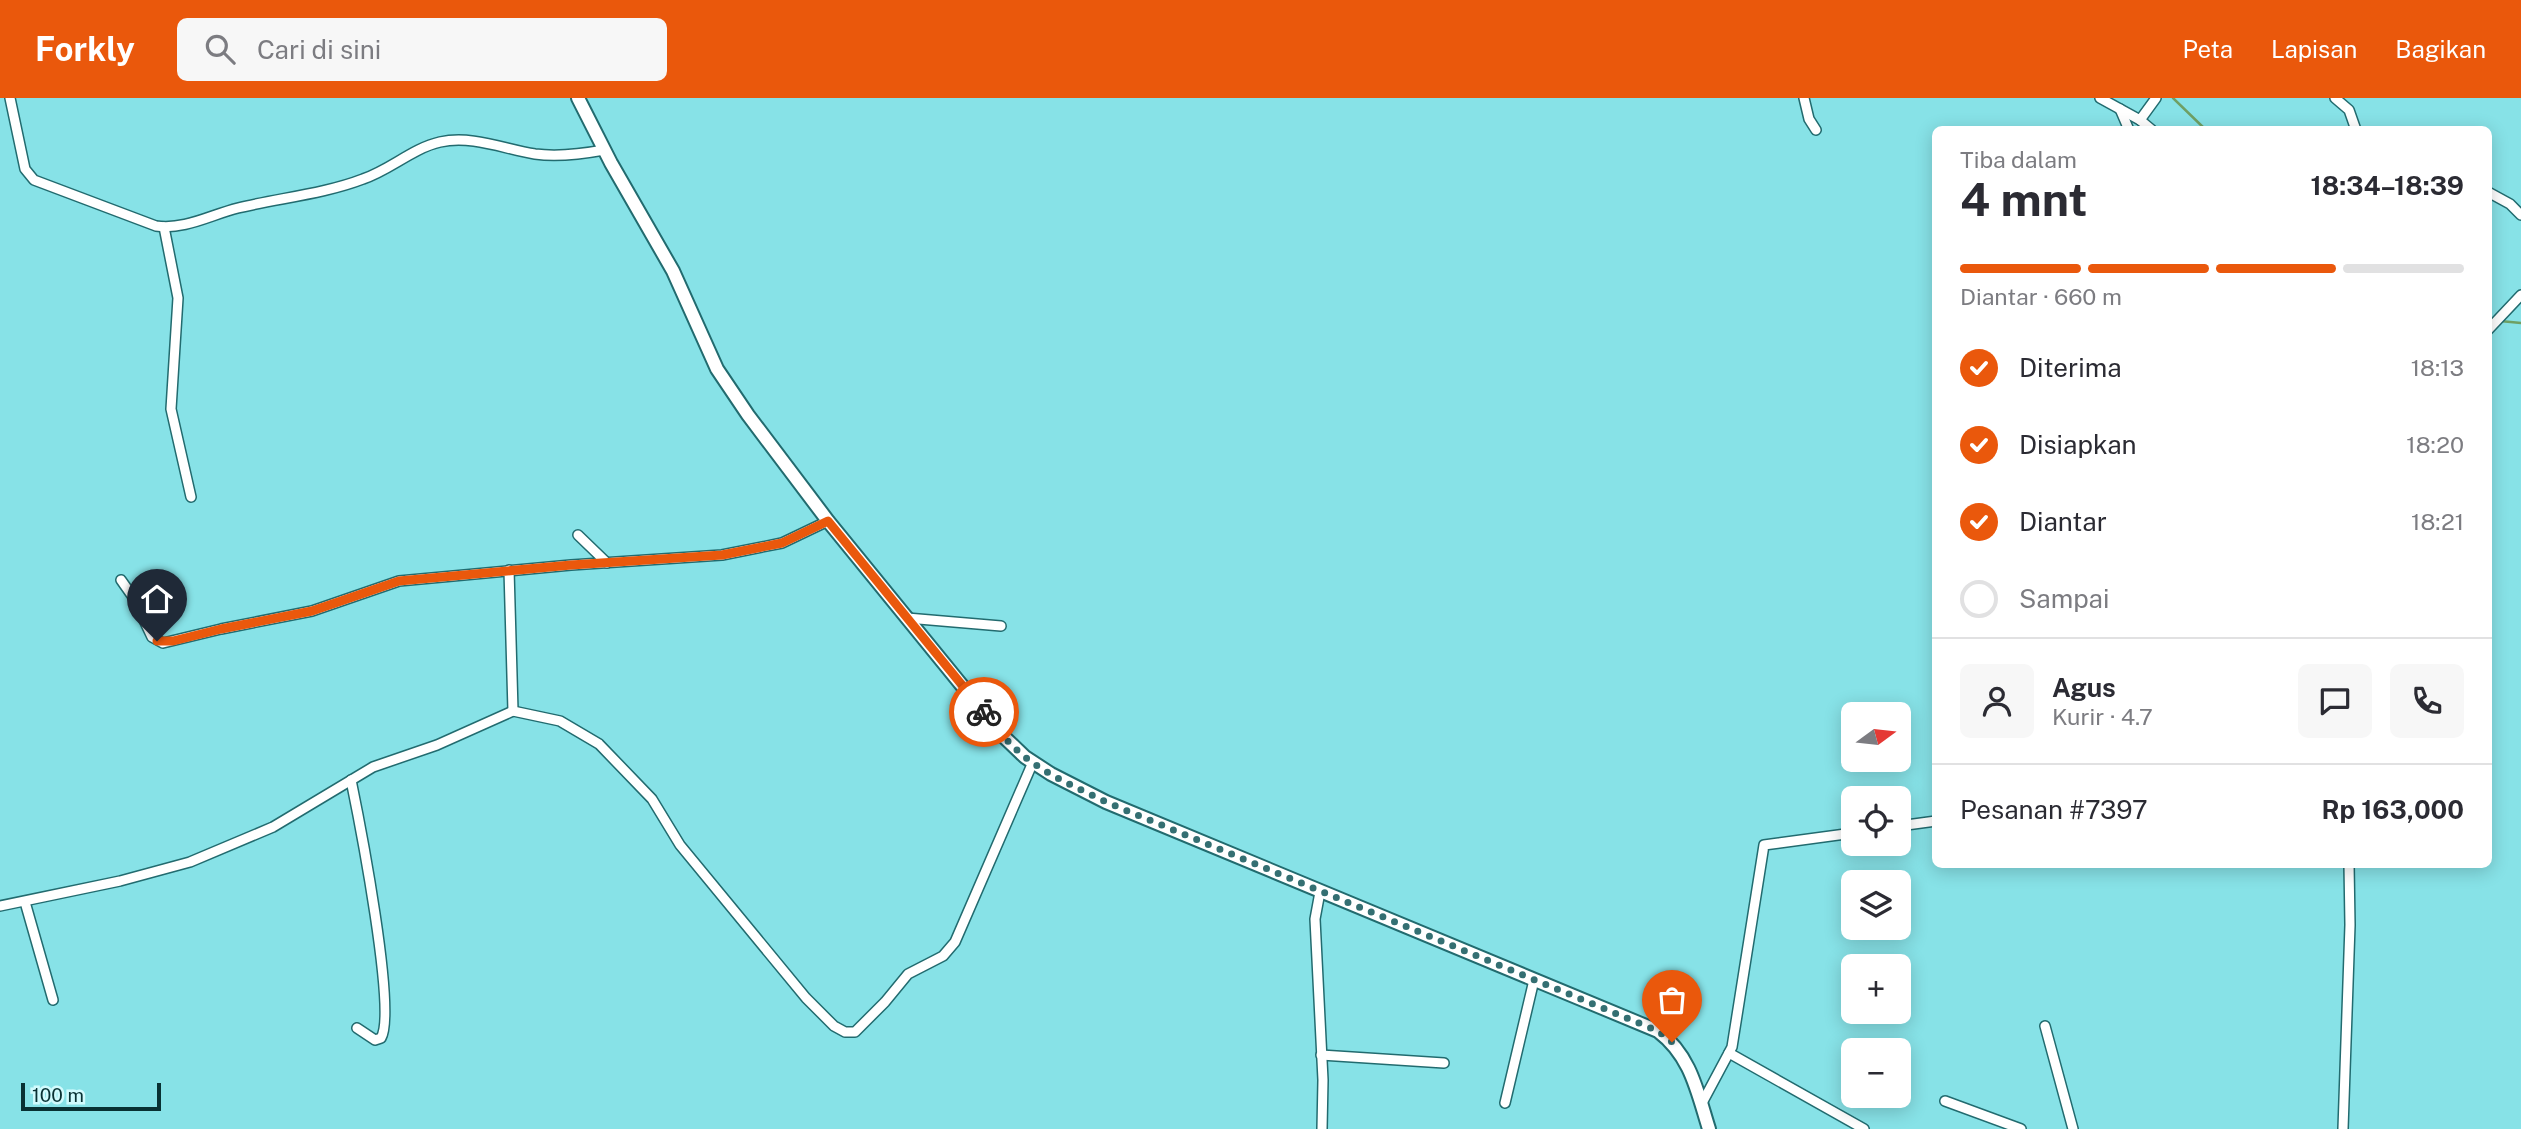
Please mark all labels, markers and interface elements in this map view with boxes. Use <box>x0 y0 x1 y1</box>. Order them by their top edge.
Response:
search box <box>177 18 667 81</box>
text: Forkly <box>35 30 135 68</box>
icon: search <box>201 30 239 68</box>
text: Cari di sini <box>257 34 381 65</box>
text: Peta <box>2182 35 2233 63</box>
text: Lapisan <box>2271 35 2357 63</box>
text: Bagikan <box>2395 35 2486 63</box>
text: Tiba dalam <box>1960 146 2077 173</box>
text: 18:34–18:39 <box>2311 170 2464 201</box>
text: 4 mnt <box>1960 172 2087 226</box>
text: Diantar · 660 m <box>1960 283 2122 310</box>
icon: check <box>1960 349 1998 387</box>
text: Diterima <box>2019 352 2122 383</box>
text: 18:13 <box>2411 354 2464 381</box>
icon: check <box>1960 426 1998 464</box>
text: Disiapkan <box>2019 429 2137 460</box>
text: 18:20 <box>2406 431 2464 458</box>
icon: check <box>1960 503 1998 541</box>
text: Diantar <box>2019 506 2107 537</box>
text: 18:21 <box>2411 508 2464 535</box>
pin <box>127 569 187 641</box>
icon: home <box>138 580 176 618</box>
text: Sampai <box>2019 583 2109 614</box>
button: person <box>1960 664 2034 738</box>
button: chat <box>2298 664 2372 738</box>
button: phone <box>2390 664 2464 738</box>
text: Agus <box>2052 672 2116 703</box>
courier <box>949 677 1019 747</box>
icon: bike <box>965 693 1003 731</box>
north arrow <box>1841 702 1911 772</box>
map controls <box>1841 702 1911 1108</box>
text: Kurir · 4.7 <box>2052 703 2153 730</box>
button: locate <box>1841 786 1911 856</box>
text: Pesanan #7397 <box>1960 794 2148 825</box>
text: Rp 163,000 <box>2322 794 2464 825</box>
button: layers <box>1841 870 1911 940</box>
button: + <box>1841 954 1911 1024</box>
pin <box>1642 970 1702 1042</box>
icon: bag <box>1653 981 1691 1019</box>
button: − <box>1841 1038 1911 1108</box>
scale bar <box>21 1080 161 1112</box>
text: 100 m <box>32 1084 84 1106</box>

